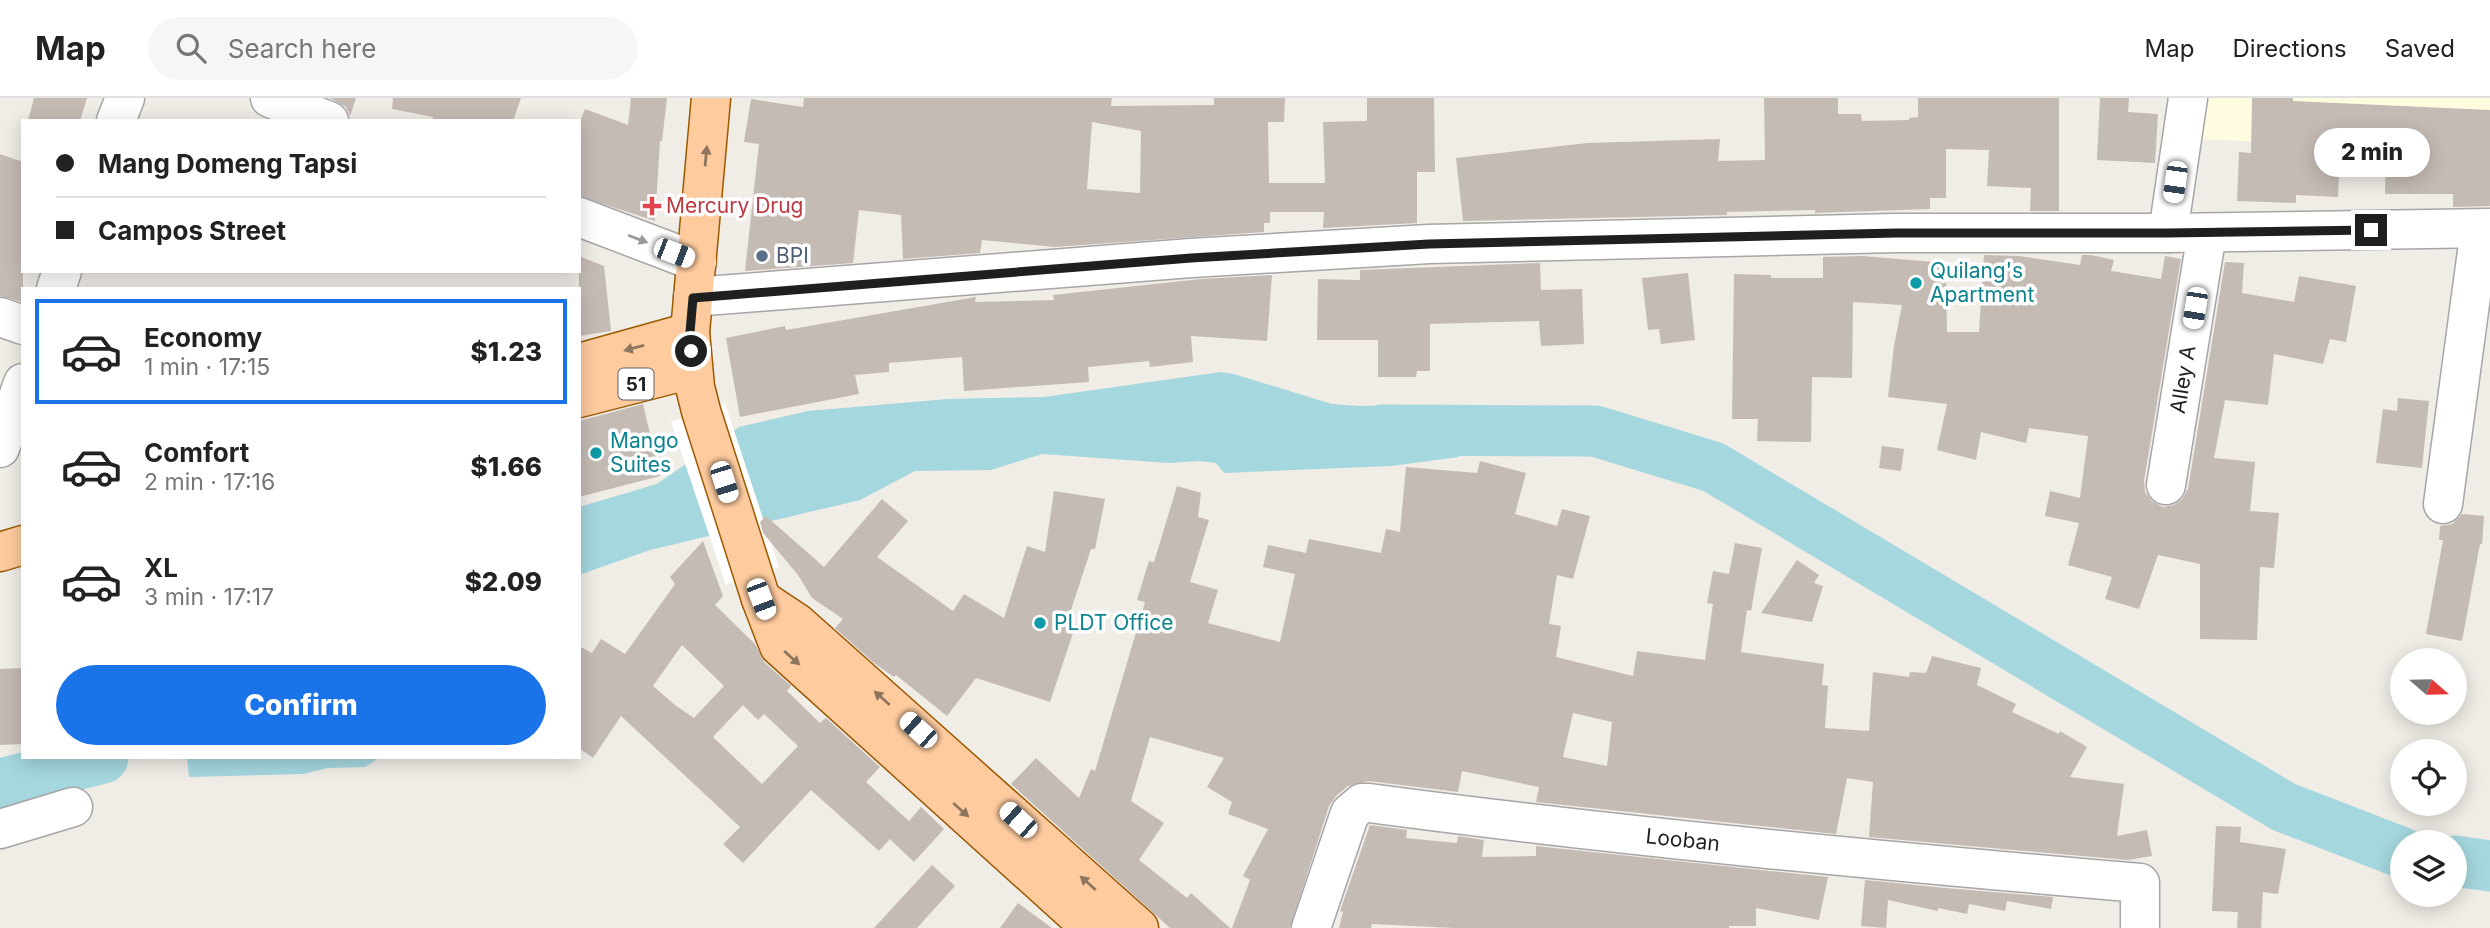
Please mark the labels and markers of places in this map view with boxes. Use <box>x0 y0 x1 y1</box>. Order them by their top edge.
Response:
place label: Mercury Drug <box>666 193 803 218</box>
marker: Mercury Drug <box>644 198 660 214</box>
place label: BPI <box>776 243 809 268</box>
marker: BPI <box>754 248 770 264</box>
place label: Quilang's Apartment <box>1930 258 2034 307</box>
marker: Quilang's Apartment <box>1908 275 1924 291</box>
place label: Mango Suites <box>610 428 679 477</box>
marker: Mango Suites <box>588 445 604 461</box>
place label: PLDT Office <box>1054 610 1173 635</box>
marker: PLDT Office <box>1032 615 1048 631</box>

